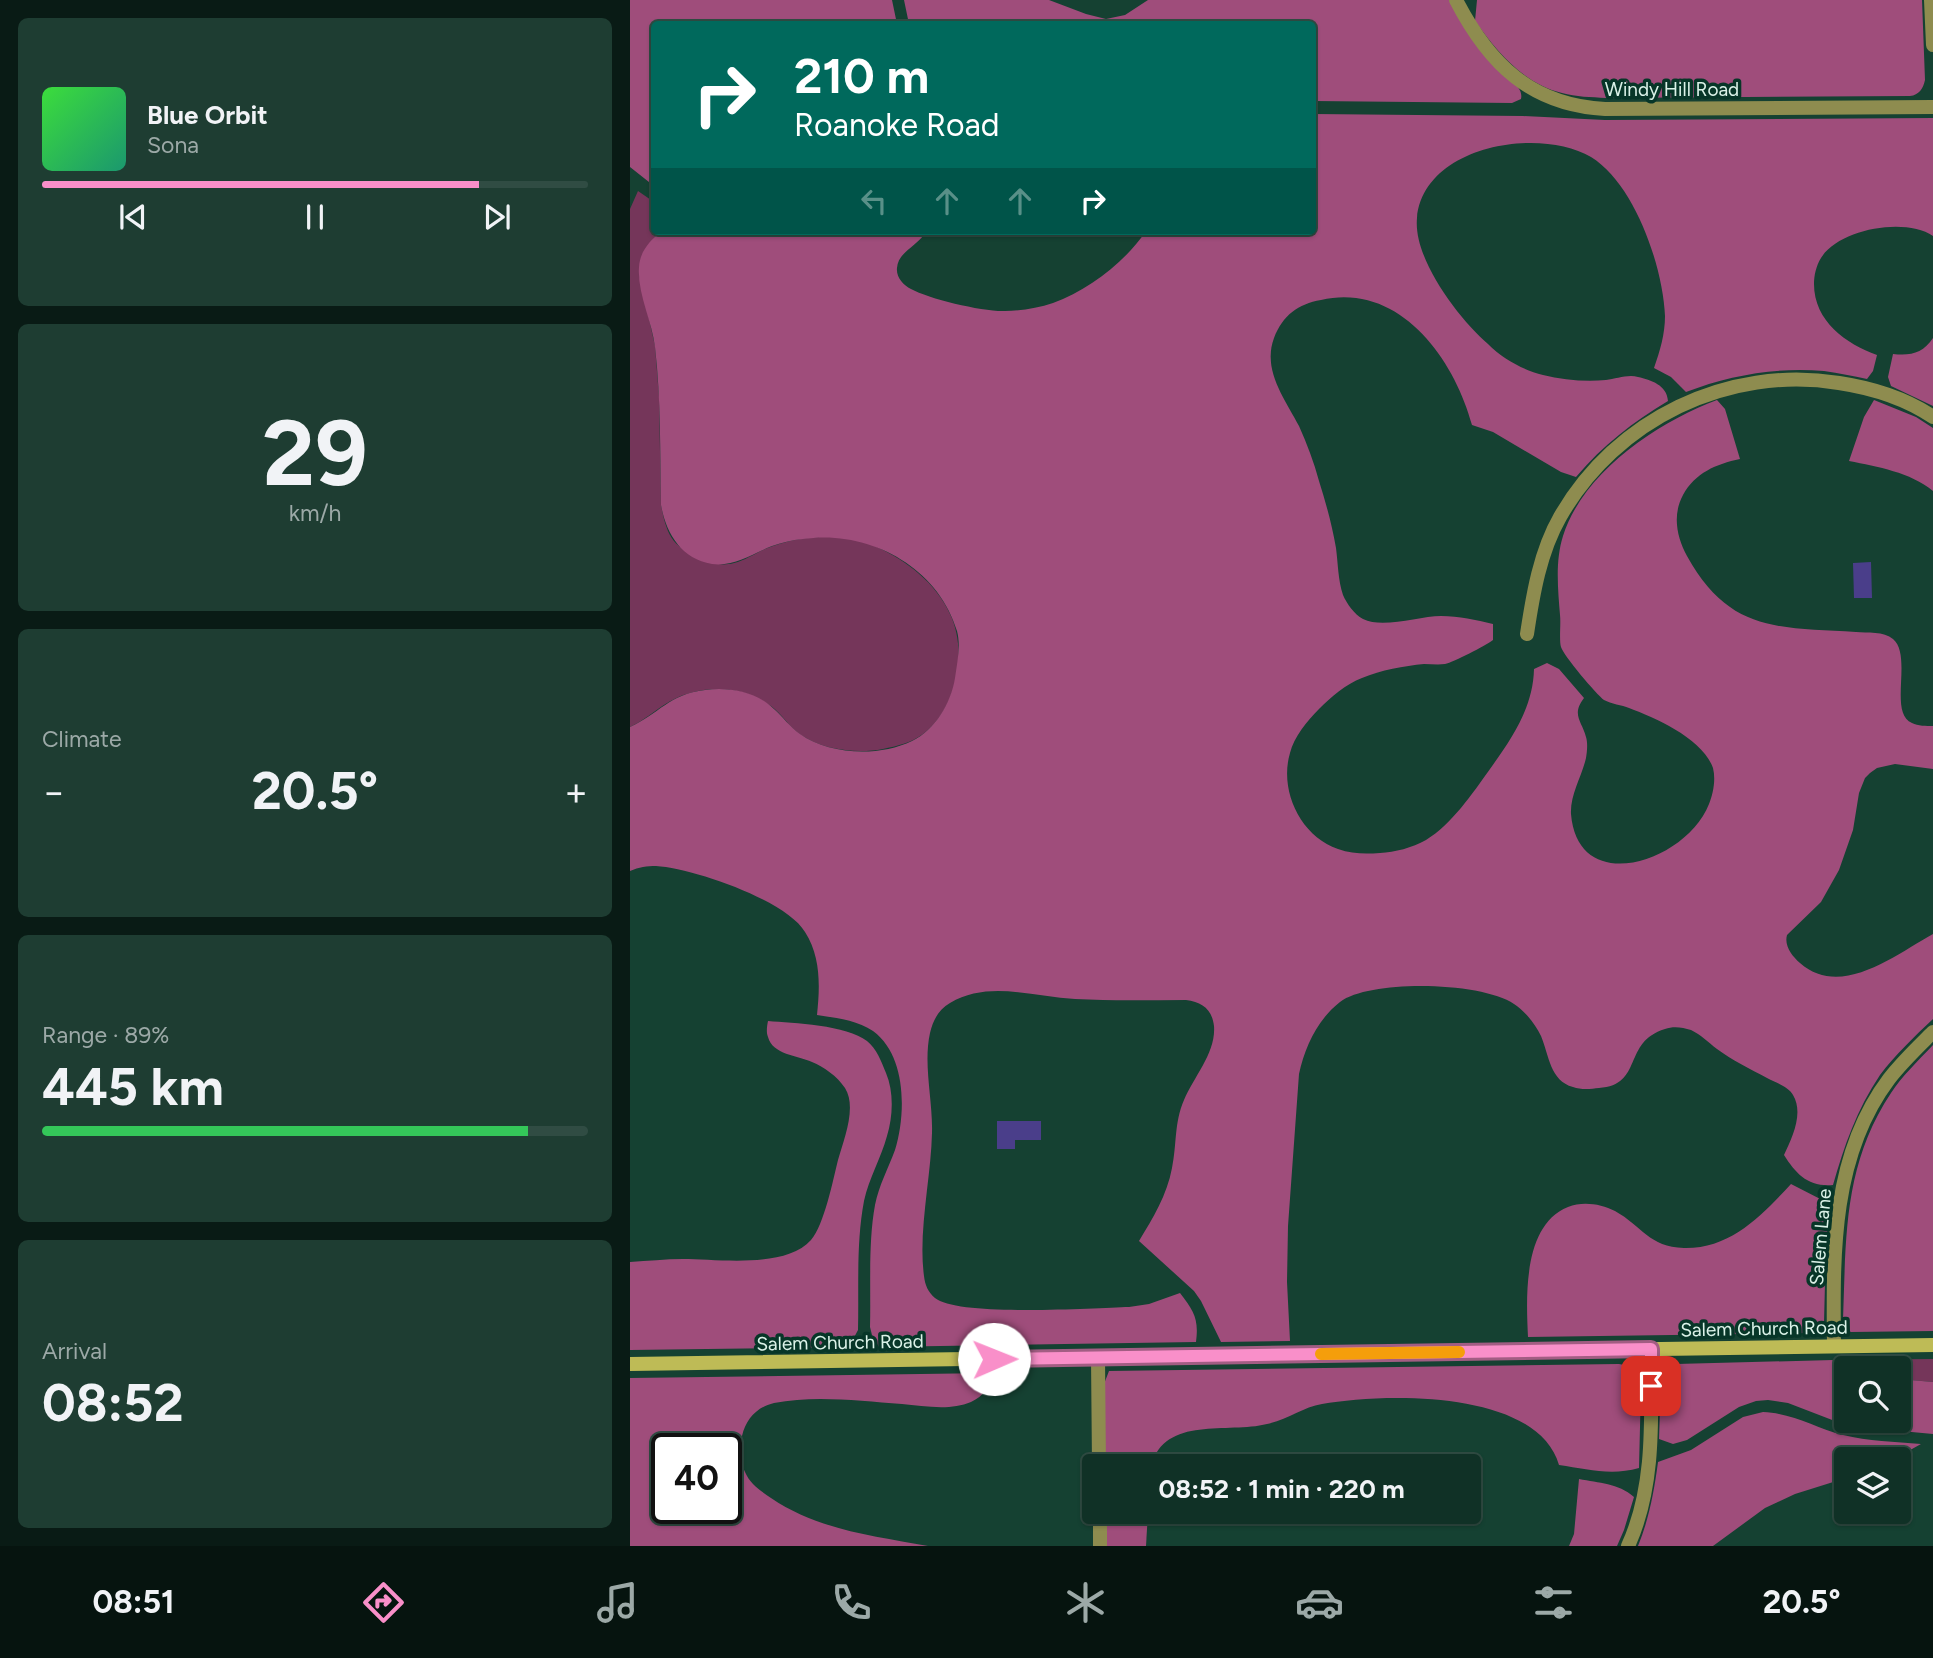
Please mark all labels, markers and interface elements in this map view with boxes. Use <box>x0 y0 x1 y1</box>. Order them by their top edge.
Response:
text: 210 m <box>794 46 929 105</box>
icon: right <box>679 49 770 140</box>
street label: Windy Hill Road <box>1605 78 1739 101</box>
text: Blue Orbit <box>147 99 268 131</box>
text: Roanoke Road <box>794 106 1000 144</box>
text: Sona <box>147 131 199 159</box>
icon: left <box>855 182 893 220</box>
icon: ahead <box>928 182 966 220</box>
icon: ahead <box>1001 182 1039 220</box>
icon: right <box>1074 182 1112 220</box>
icon: previous <box>114 198 152 236</box>
icon: pause <box>296 198 334 236</box>
icon: next <box>478 198 516 236</box>
text: 29 <box>262 399 368 508</box>
text: km/h <box>289 499 341 527</box>
text: Climate <box>42 725 121 753</box>
text: 20.5° <box>252 760 378 822</box>
text: − <box>42 769 66 815</box>
text: + <box>564 769 588 815</box>
text: Range · 89% <box>42 1021 169 1049</box>
text: 445 km <box>42 1056 224 1118</box>
street label: Salem Lane <box>1805 1188 1836 1287</box>
street label: Salem Church Road <box>1680 1316 1848 1341</box>
position arrow <box>957 1322 1031 1396</box>
street label: Salem Church Road <box>756 1330 924 1355</box>
text: Arrival <box>42 1337 107 1365</box>
pin <box>1621 1356 1681 1416</box>
map controls <box>1834 1356 1911 1524</box>
button: search <box>1834 1356 1911 1433</box>
icon: arrive <box>1632 1367 1670 1405</box>
text: 08:52 <box>42 1372 184 1434</box>
speed limit sign: 40 <box>651 1433 742 1524</box>
button: layers <box>1834 1447 1911 1524</box>
text: 08:52 · 1 min · 220 m <box>1158 1473 1405 1505</box>
icon: directions <box>359 1578 408 1627</box>
icon: music <box>593 1578 642 1627</box>
icon: phone <box>827 1578 876 1627</box>
icon: climate <box>1061 1578 1110 1627</box>
icon: car <box>1295 1578 1344 1627</box>
icon: filters <box>1529 1578 1578 1627</box>
text: 08:51 <box>92 1583 175 1621</box>
text: 20.5° <box>1763 1583 1841 1621</box>

